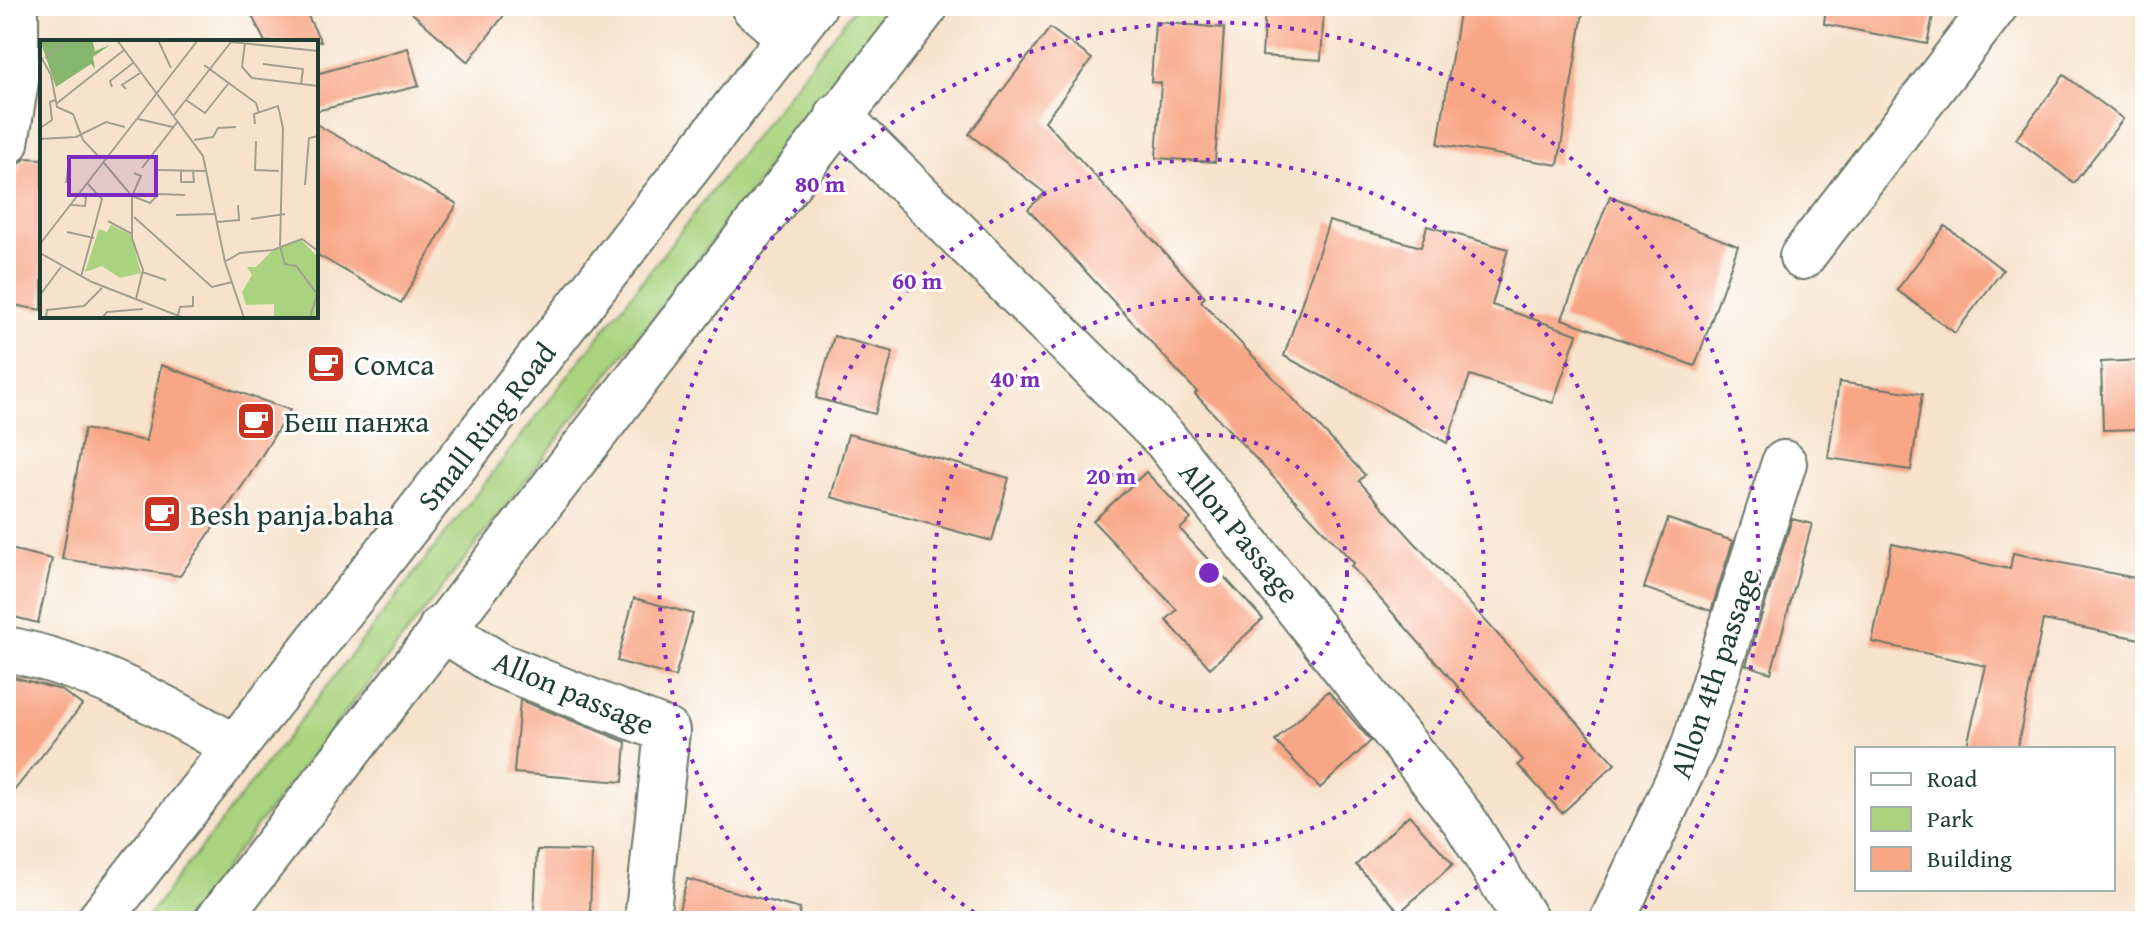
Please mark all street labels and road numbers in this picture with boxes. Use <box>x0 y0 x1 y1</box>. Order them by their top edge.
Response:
street label: Small Ring Road <box>406 332 566 520</box>
street label: Allon Passage <box>1169 452 1311 612</box>
street label: Allon 4th passage <box>1657 562 1771 784</box>
street label: Allon passage <box>487 638 661 746</box>

